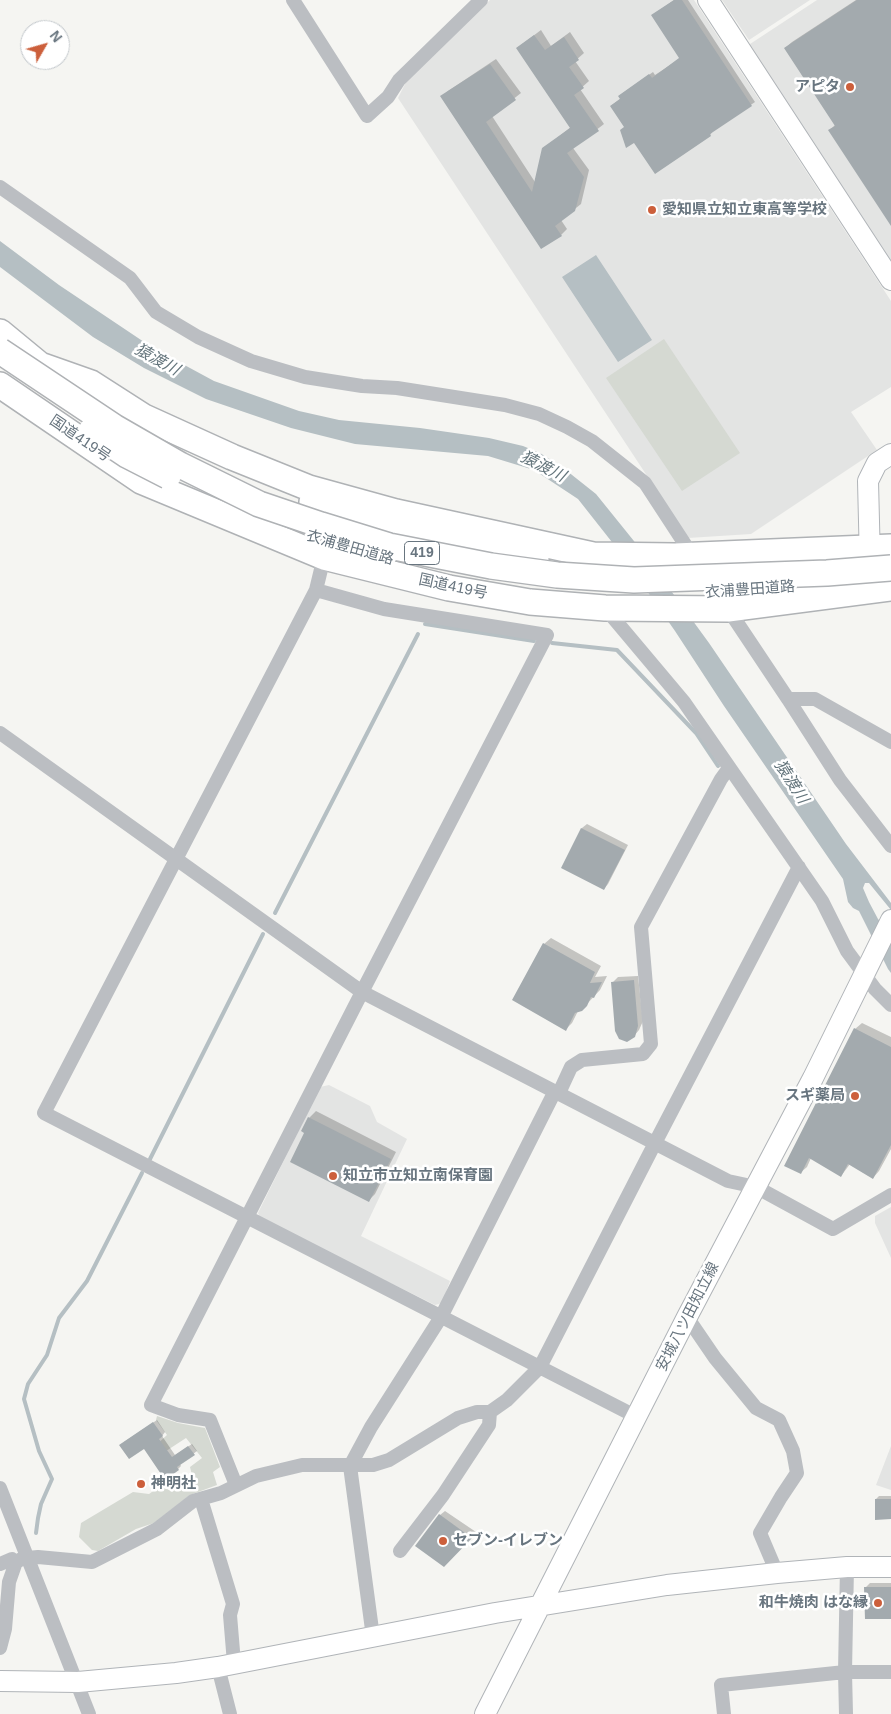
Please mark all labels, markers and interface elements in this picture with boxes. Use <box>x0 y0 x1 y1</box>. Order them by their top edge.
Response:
north arrow <box>20 20 70 70</box>
text: N <box>47 27 65 45</box>
place label: アピタ <box>795 78 840 96</box>
marker: アピタ <box>844 81 856 93</box>
place label: 愛知県立知立東高等学校 <box>662 201 827 219</box>
marker: 愛知県立知立東高等学校 <box>646 204 658 216</box>
water label: 猿渡川 <box>131 340 183 380</box>
street label: 国道419号 <box>46 412 114 466</box>
water label: 猿渡川 <box>517 448 569 486</box>
street label: 衣浦豊田道路 <box>304 527 396 569</box>
road number: 419 <box>404 542 440 564</box>
street label: 国道419号 <box>417 571 489 603</box>
street label: 衣浦豊田道路 <box>704 578 796 602</box>
water label: 猿渡川 <box>770 757 812 807</box>
place label: スギ薬局 <box>785 1087 845 1105</box>
marker: スギ薬局 <box>849 1090 861 1102</box>
place label: 知立市立知立南保育園 <box>343 1167 493 1185</box>
marker: 知立市立知立南保育園 <box>327 1170 339 1182</box>
street label: 安城八ツ田知立線 <box>653 1259 723 1375</box>
place label: 神明社 <box>151 1475 196 1493</box>
marker: 神明社 <box>135 1478 147 1490</box>
place label: セブン-イレブン <box>453 1532 563 1550</box>
marker: セブン-イレブン <box>437 1535 449 1547</box>
place label: 和牛焼肉 はな縁 <box>759 1594 868 1612</box>
marker: 和牛焼肉 はな縁 <box>872 1597 884 1609</box>

